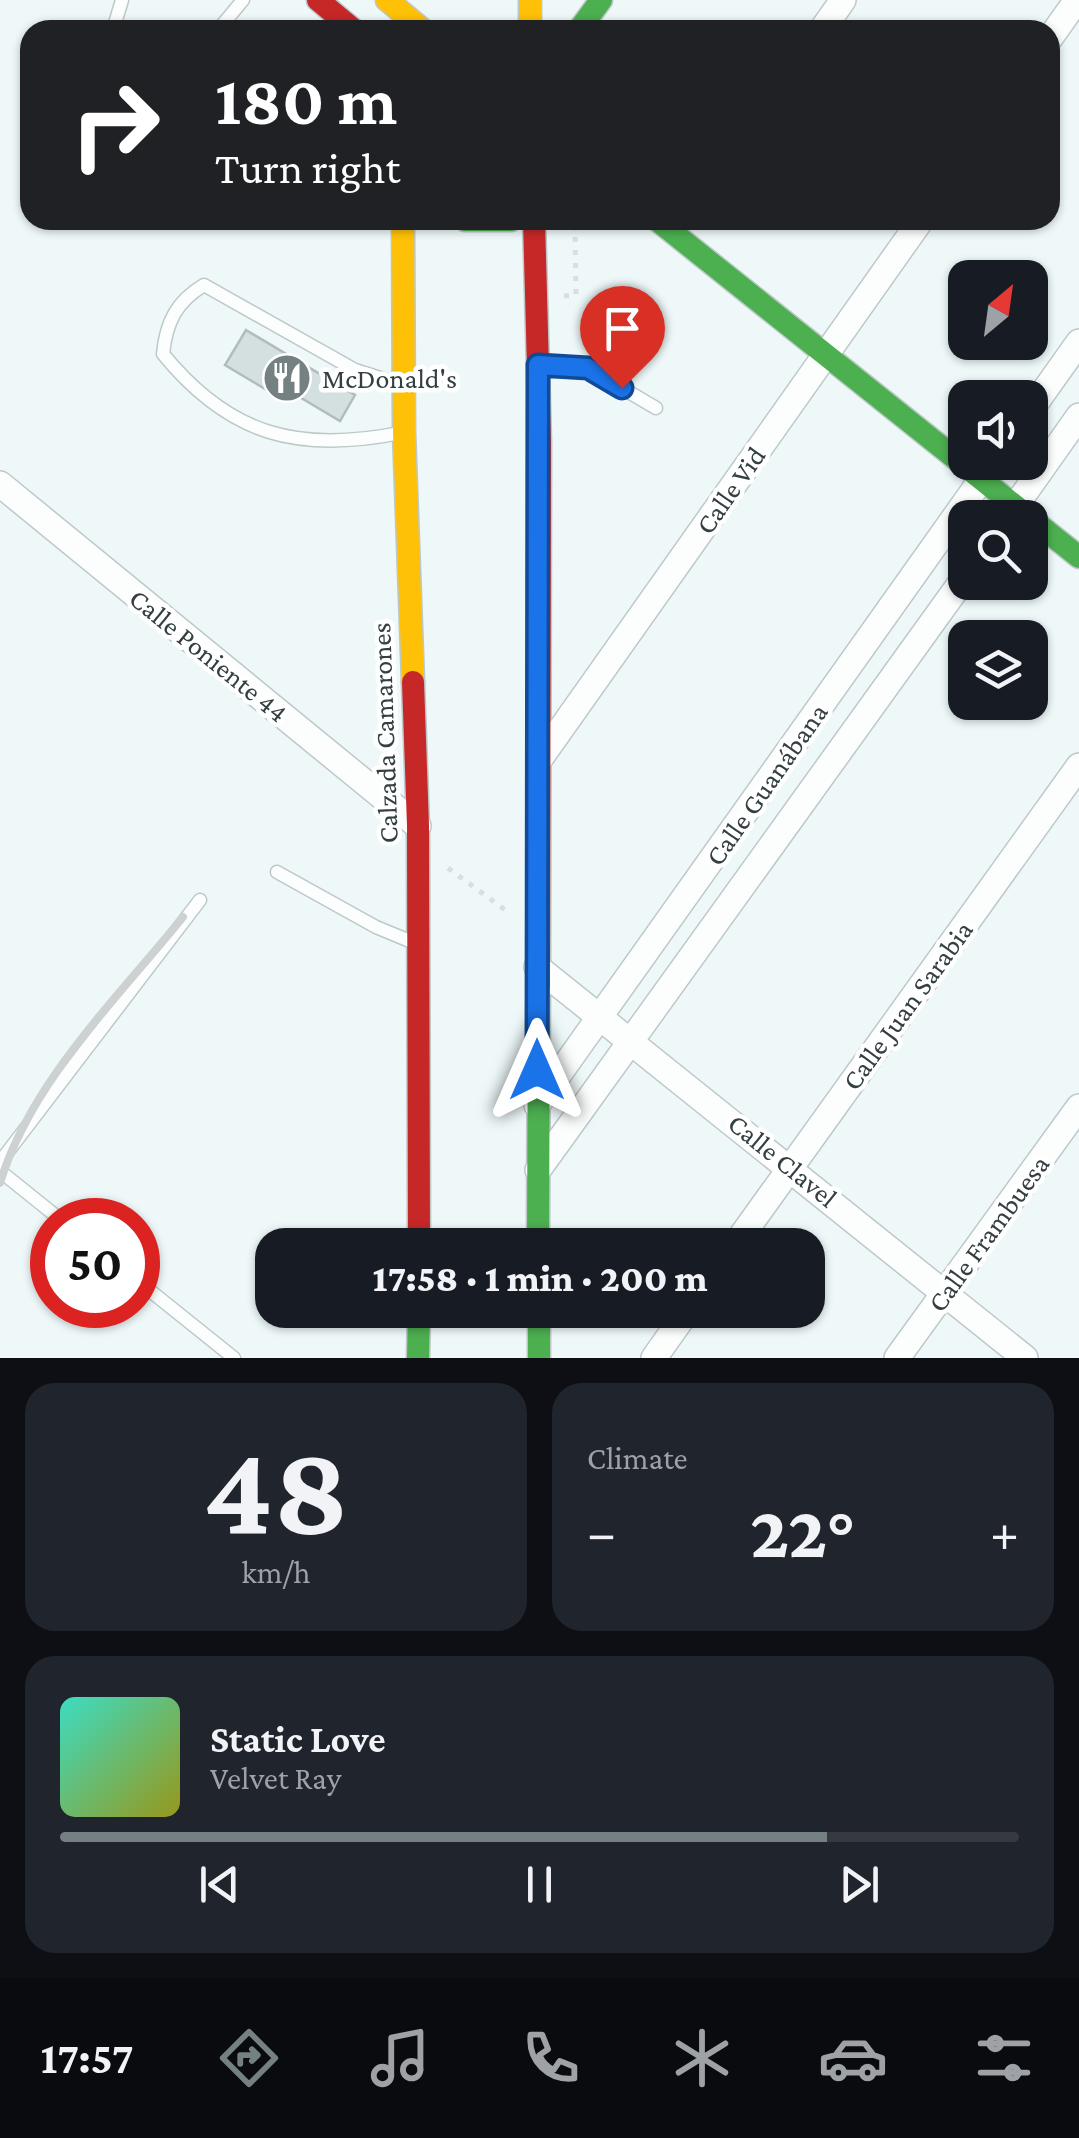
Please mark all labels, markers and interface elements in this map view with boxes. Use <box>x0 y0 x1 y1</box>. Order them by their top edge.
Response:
icon: right <box>50 60 180 190</box>
text: 180 m <box>215 61 397 139</box>
text: Turn right <box>215 143 400 193</box>
north arrow <box>948 260 1048 360</box>
map controls <box>948 260 1048 720</box>
pin <box>580 286 665 389</box>
icon: arrive <box>595 301 650 356</box>
restaurant icon: McDonald's <box>261 352 313 404</box>
place label: McDonald's <box>322 363 457 394</box>
button: sound <box>948 380 1048 480</box>
street label: Calle Vid <box>689 441 772 540</box>
button: search <box>948 500 1048 600</box>
street label: Calle Poniente 44 <box>124 582 294 728</box>
button: layers <box>948 620 1048 720</box>
street label: Calzada Camarones <box>365 622 404 844</box>
street label: Calle Guanábana <box>699 697 834 871</box>
street label: Calle Juan Sarabia <box>836 915 979 1096</box>
position arrow <box>485 1018 589 1122</box>
street label: Calle Clavel <box>722 1107 843 1214</box>
street label: Calle Frambuesa <box>921 1149 1056 1317</box>
speed limit sign: 50 <box>30 1198 160 1328</box>
text: 17:58 · 1 min · 200 m <box>373 1257 707 1299</box>
text: 48 <box>203 1416 349 1561</box>
text: Climate <box>587 1440 688 1476</box>
text: 22° <box>750 1490 856 1573</box>
text: − <box>587 1502 616 1563</box>
text: + <box>990 1502 1019 1563</box>
text: km/h <box>242 1554 311 1590</box>
text: Static Love <box>210 1718 386 1760</box>
text: Velvet Ray <box>210 1760 341 1796</box>
icon: previous <box>192 1857 247 1912</box>
icon: pause <box>512 1857 567 1912</box>
icon: next <box>832 1857 887 1912</box>
icon: directions <box>214 2023 284 2093</box>
icon: music <box>365 2023 435 2093</box>
icon: phone <box>516 2023 586 2093</box>
icon: climate <box>667 2023 737 2093</box>
icon: car <box>818 2023 888 2093</box>
icon: filters <box>969 2023 1039 2093</box>
text: 17:57 <box>40 2033 133 2083</box>

